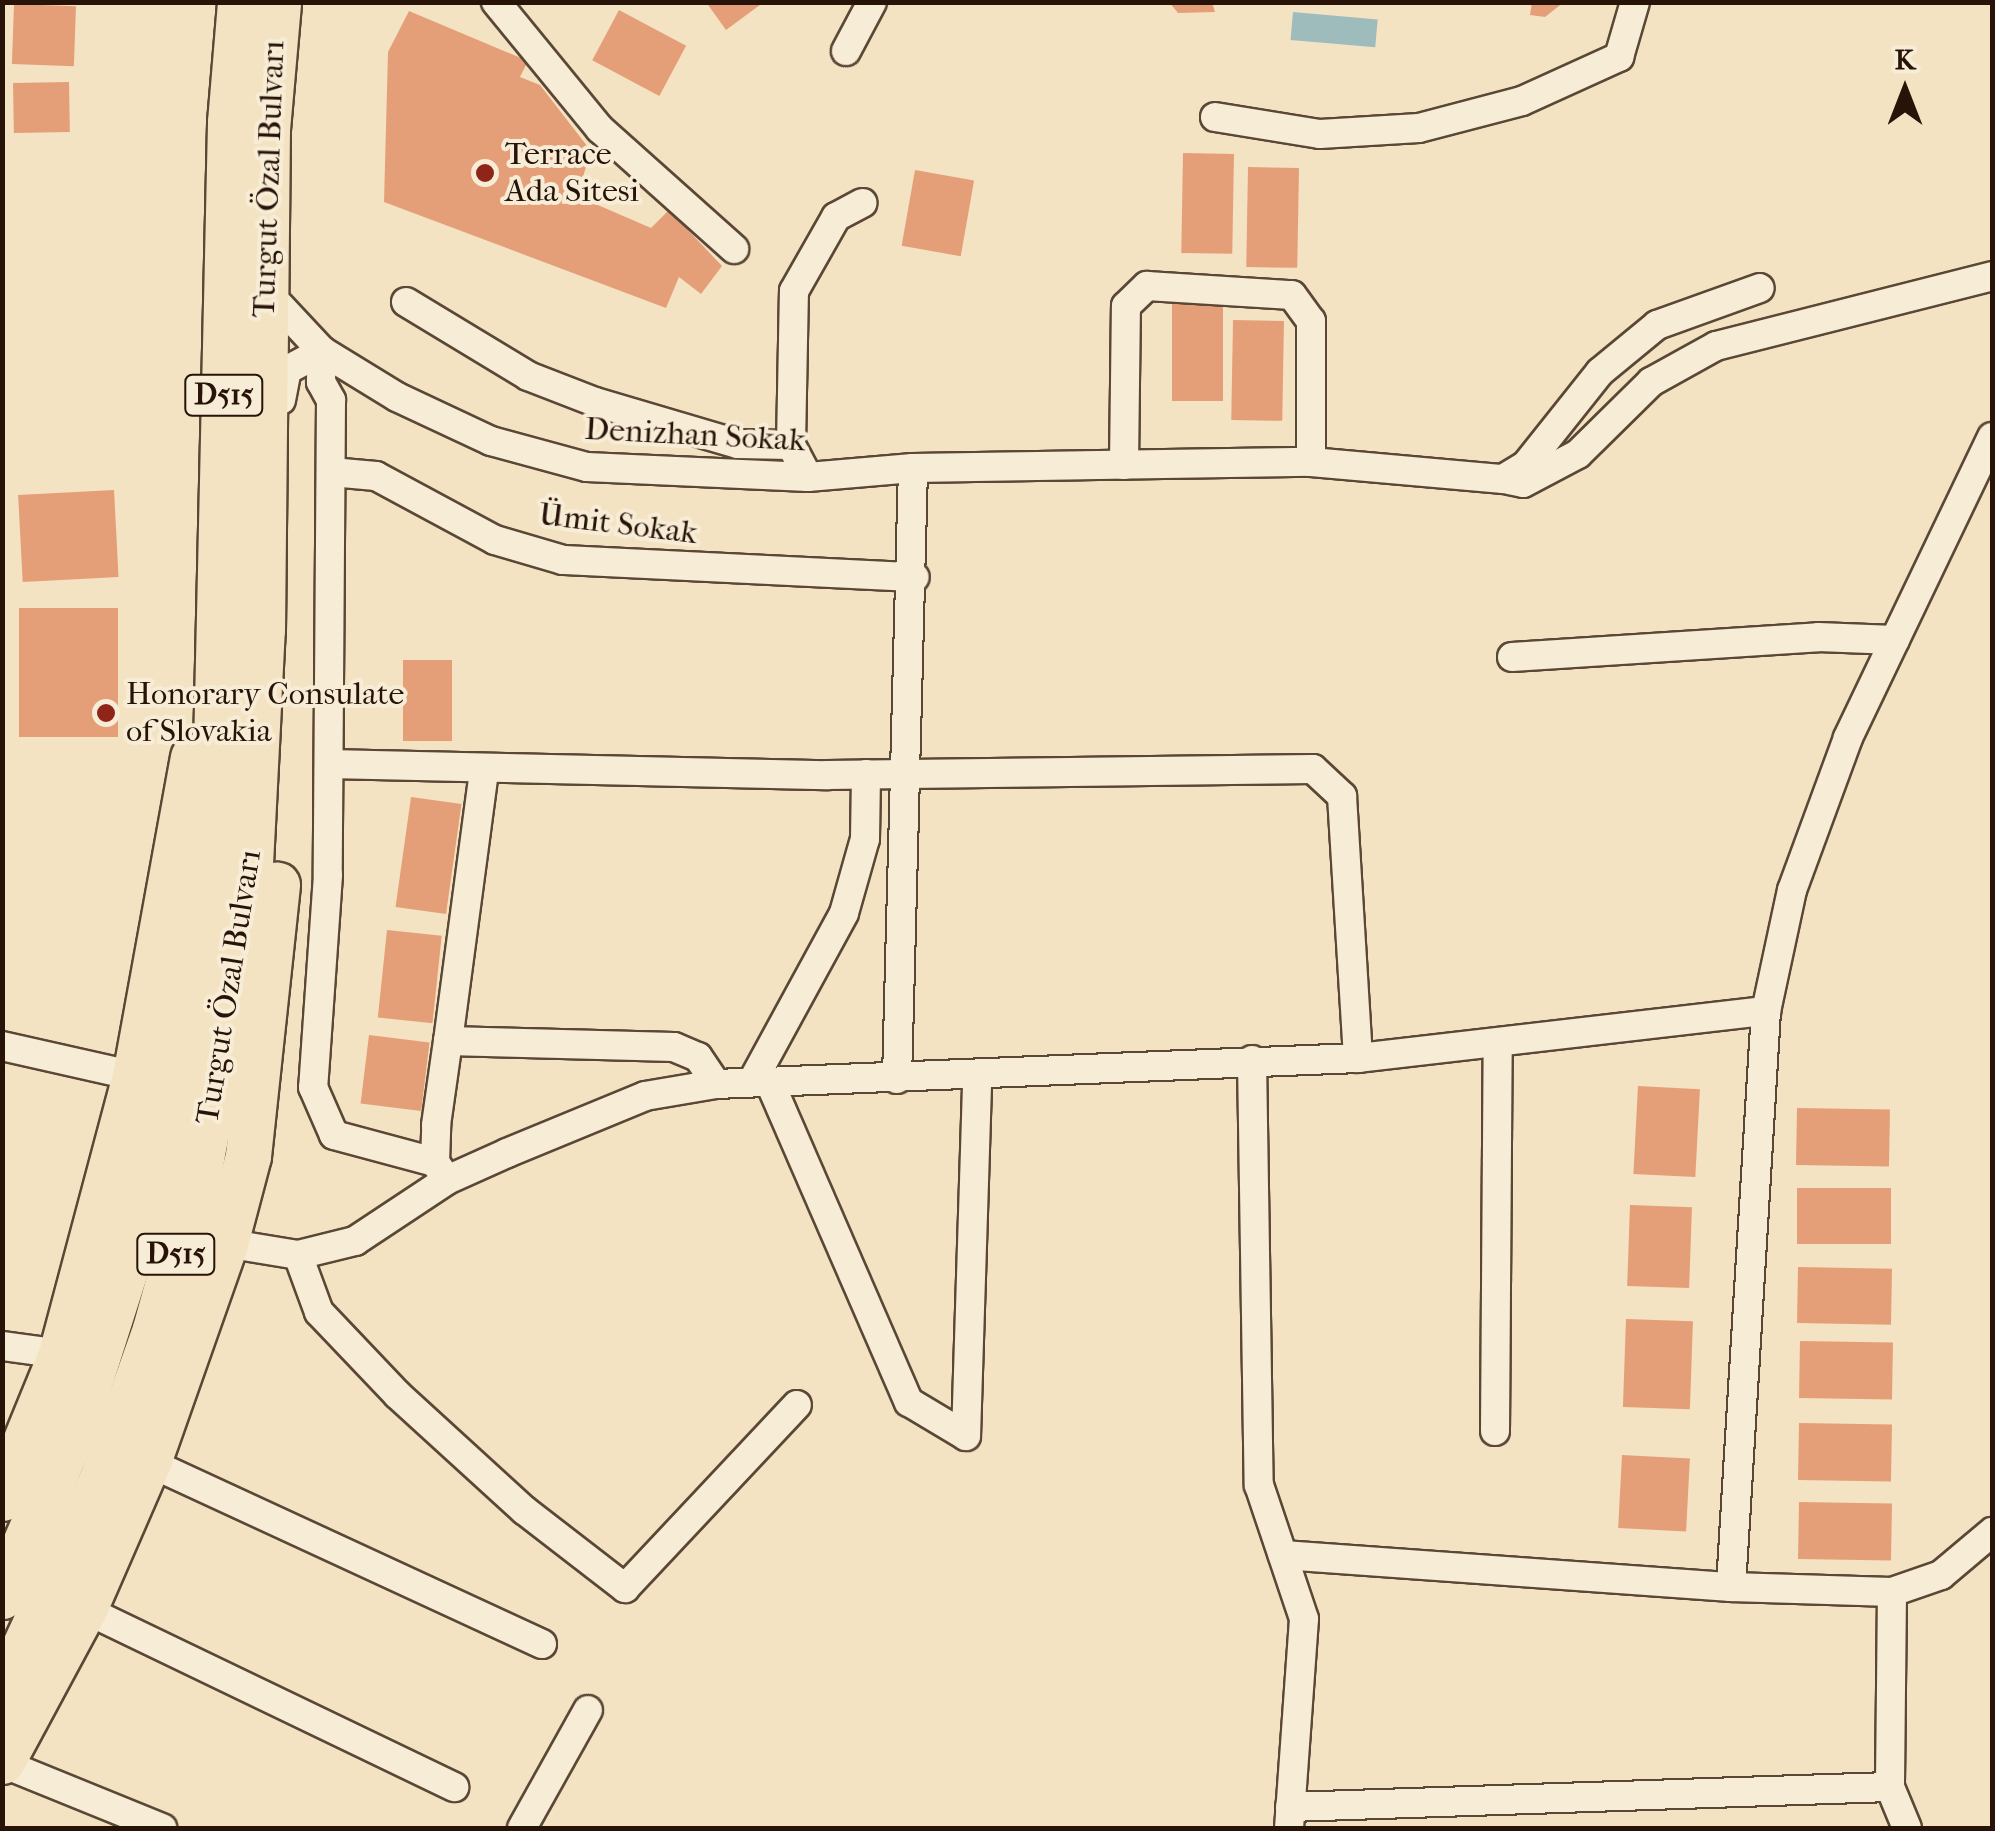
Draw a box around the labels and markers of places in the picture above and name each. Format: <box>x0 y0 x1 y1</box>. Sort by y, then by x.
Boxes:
place label: Terrace Ada Sitesi <box>505 136 639 211</box>
marker: Terrace Ada Sitesi <box>474 162 496 184</box>
place label: Honorary Consulate of Slovakia <box>126 676 404 751</box>
marker: Honorary Consulate of Slovakia <box>95 702 117 724</box>

